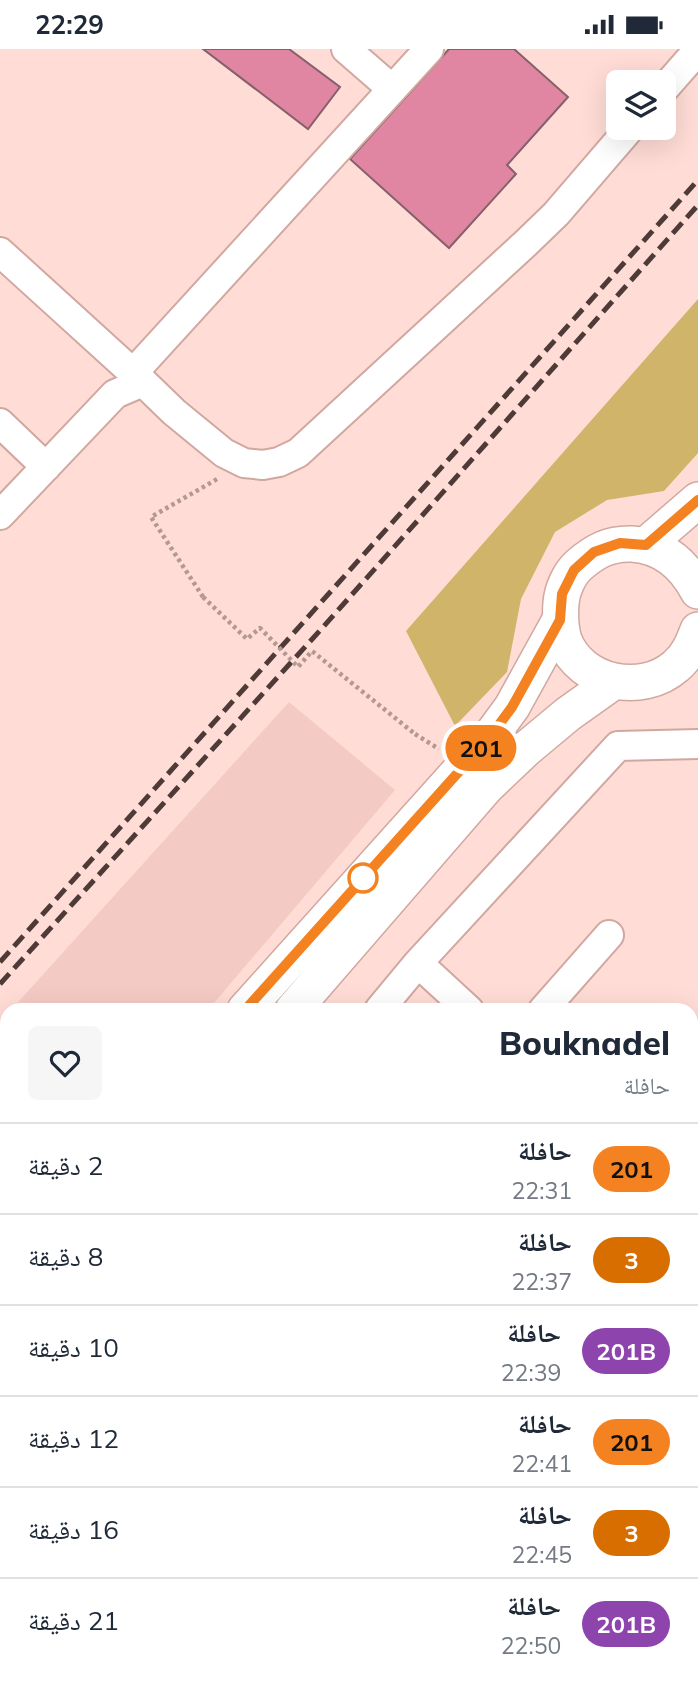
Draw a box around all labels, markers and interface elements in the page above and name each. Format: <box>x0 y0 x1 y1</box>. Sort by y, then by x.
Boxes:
text: 22:29 <box>35 8 104 41</box>
map controls <box>606 70 676 140</box>
button: layers <box>606 70 676 140</box>
line badge: 201 <box>441 725 521 771</box>
text: 201 <box>459 733 503 763</box>
unlabelled marker <box>348 863 378 893</box>
text: Bouknadel <box>499 1022 670 1063</box>
button: heart <box>28 1026 102 1100</box>
text: حافلة <box>624 1071 670 1100</box>
text: حافلة <box>518 1134 572 1167</box>
text: 2 دقيقة <box>28 1149 103 1182</box>
text: 201 <box>610 1154 653 1184</box>
text: 22:31 <box>512 1176 572 1205</box>
text: حافلة <box>518 1225 572 1258</box>
text: 8 دقيقة <box>28 1240 103 1273</box>
text: 3 <box>624 1245 639 1275</box>
text: 22:37 <box>512 1267 572 1296</box>
text: حافلة <box>507 1316 561 1349</box>
text: 10 دقيقة <box>28 1331 119 1364</box>
text: 201B <box>596 1336 656 1366</box>
text: 22:39 <box>501 1358 561 1387</box>
text: حافلة <box>518 1407 572 1440</box>
text: 12 دقيقة <box>28 1422 119 1455</box>
text: 201 <box>610 1427 653 1457</box>
text: 22:41 <box>512 1449 572 1478</box>
text: حافلة <box>518 1498 572 1531</box>
text: 16 دقيقة <box>28 1513 119 1546</box>
text: 3 <box>624 1518 639 1548</box>
text: 22:45 <box>512 1540 572 1569</box>
text: حافلة <box>507 1589 561 1622</box>
text: 21 دقيقة <box>28 1604 119 1637</box>
text: 201B <box>596 1609 656 1639</box>
text: 22:50 <box>501 1631 561 1660</box>

